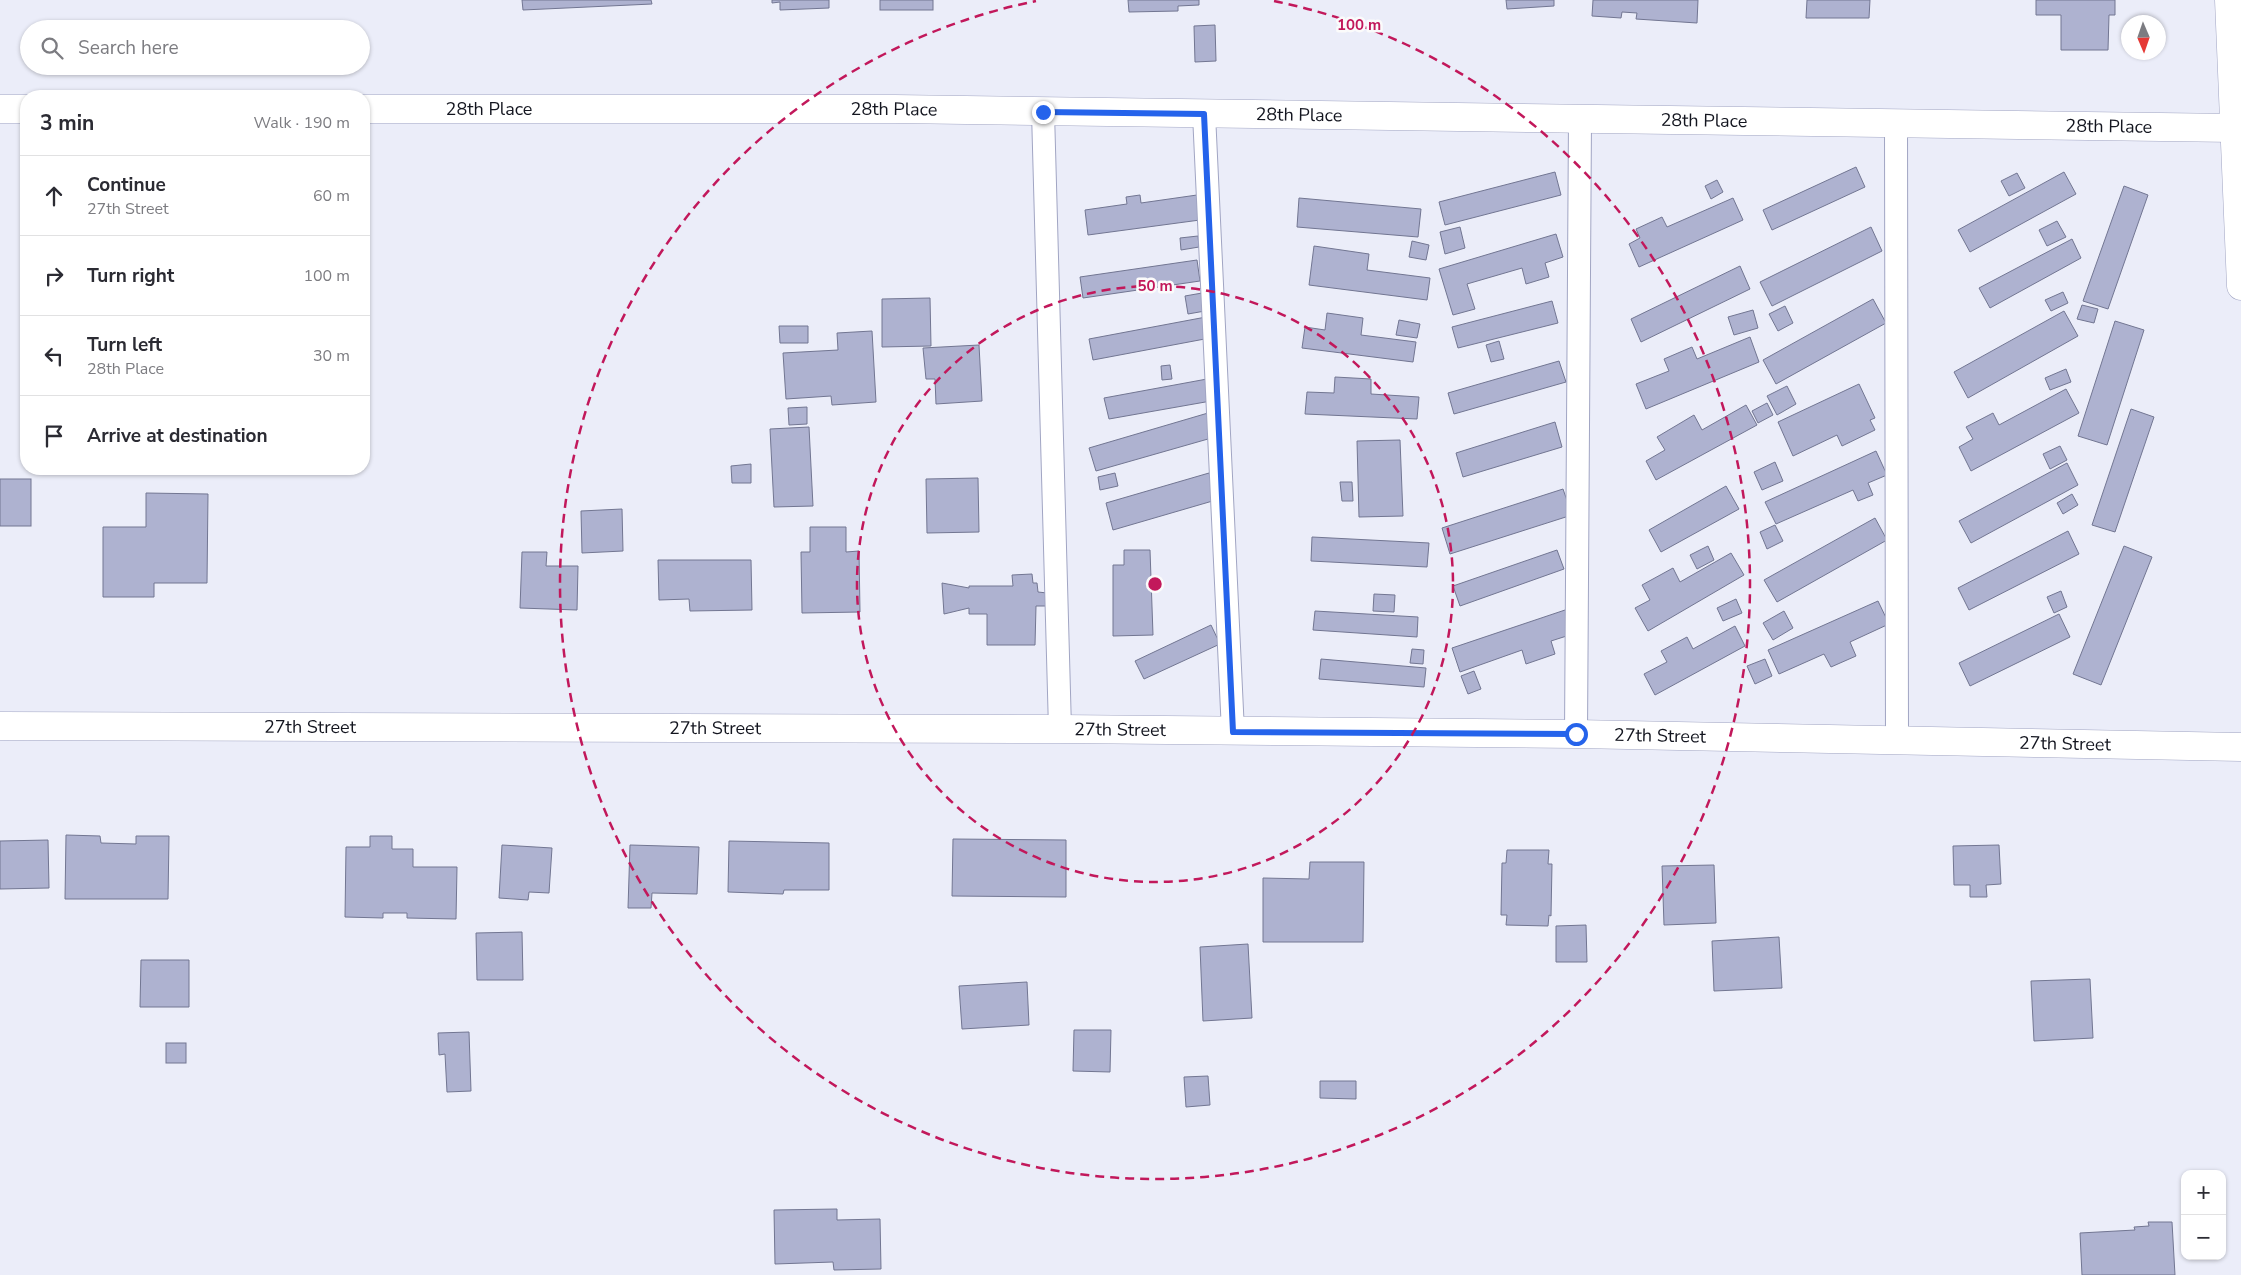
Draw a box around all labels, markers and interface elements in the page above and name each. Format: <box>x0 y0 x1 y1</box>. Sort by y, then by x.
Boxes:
text: 100 m <box>1337 15 1381 35</box>
north arrow <box>2121 15 2166 60</box>
search box <box>20 20 370 75</box>
icon: search <box>38 34 66 62</box>
text: Search here <box>78 35 179 61</box>
street label: 28th Place <box>446 97 532 121</box>
street label: 28th Place <box>851 97 938 122</box>
route end <box>1032 101 1055 124</box>
street label: 28th Place <box>1255 102 1343 127</box>
street label: 28th Place <box>1660 108 1747 133</box>
text: 3 min <box>40 109 94 137</box>
text: Walk · 190 m <box>254 112 350 134</box>
street label: 28th Place <box>2065 114 2152 139</box>
text: Continue <box>87 172 166 198</box>
icon: ahead <box>40 182 68 210</box>
text: 60 m <box>313 185 350 207</box>
text: 27th Street <box>87 198 169 220</box>
icon: right <box>40 262 68 290</box>
text: Turn right <box>87 263 174 289</box>
text: 100 m <box>303 265 350 287</box>
text: 50 m <box>1137 276 1173 296</box>
text: Turn left <box>87 332 162 358</box>
icon: left <box>40 342 68 370</box>
text: 30 m <box>313 345 350 367</box>
text: 28th Place <box>87 358 164 380</box>
icon: arrive <box>40 422 68 450</box>
text: Arrive at destination <box>87 423 268 449</box>
centre of rings <box>1146 575 1164 593</box>
street label: 27th Street <box>264 715 357 739</box>
street label: 27th Street <box>669 716 762 740</box>
street label: 27th Street <box>1074 717 1167 742</box>
route start <box>1565 723 1588 746</box>
street label: 27th Street <box>1614 723 1707 749</box>
street label: 27th Street <box>2019 731 2112 756</box>
map controls <box>2181 1170 2226 1260</box>
button: + <box>2181 1170 2226 1215</box>
button: − <box>2181 1215 2226 1260</box>

